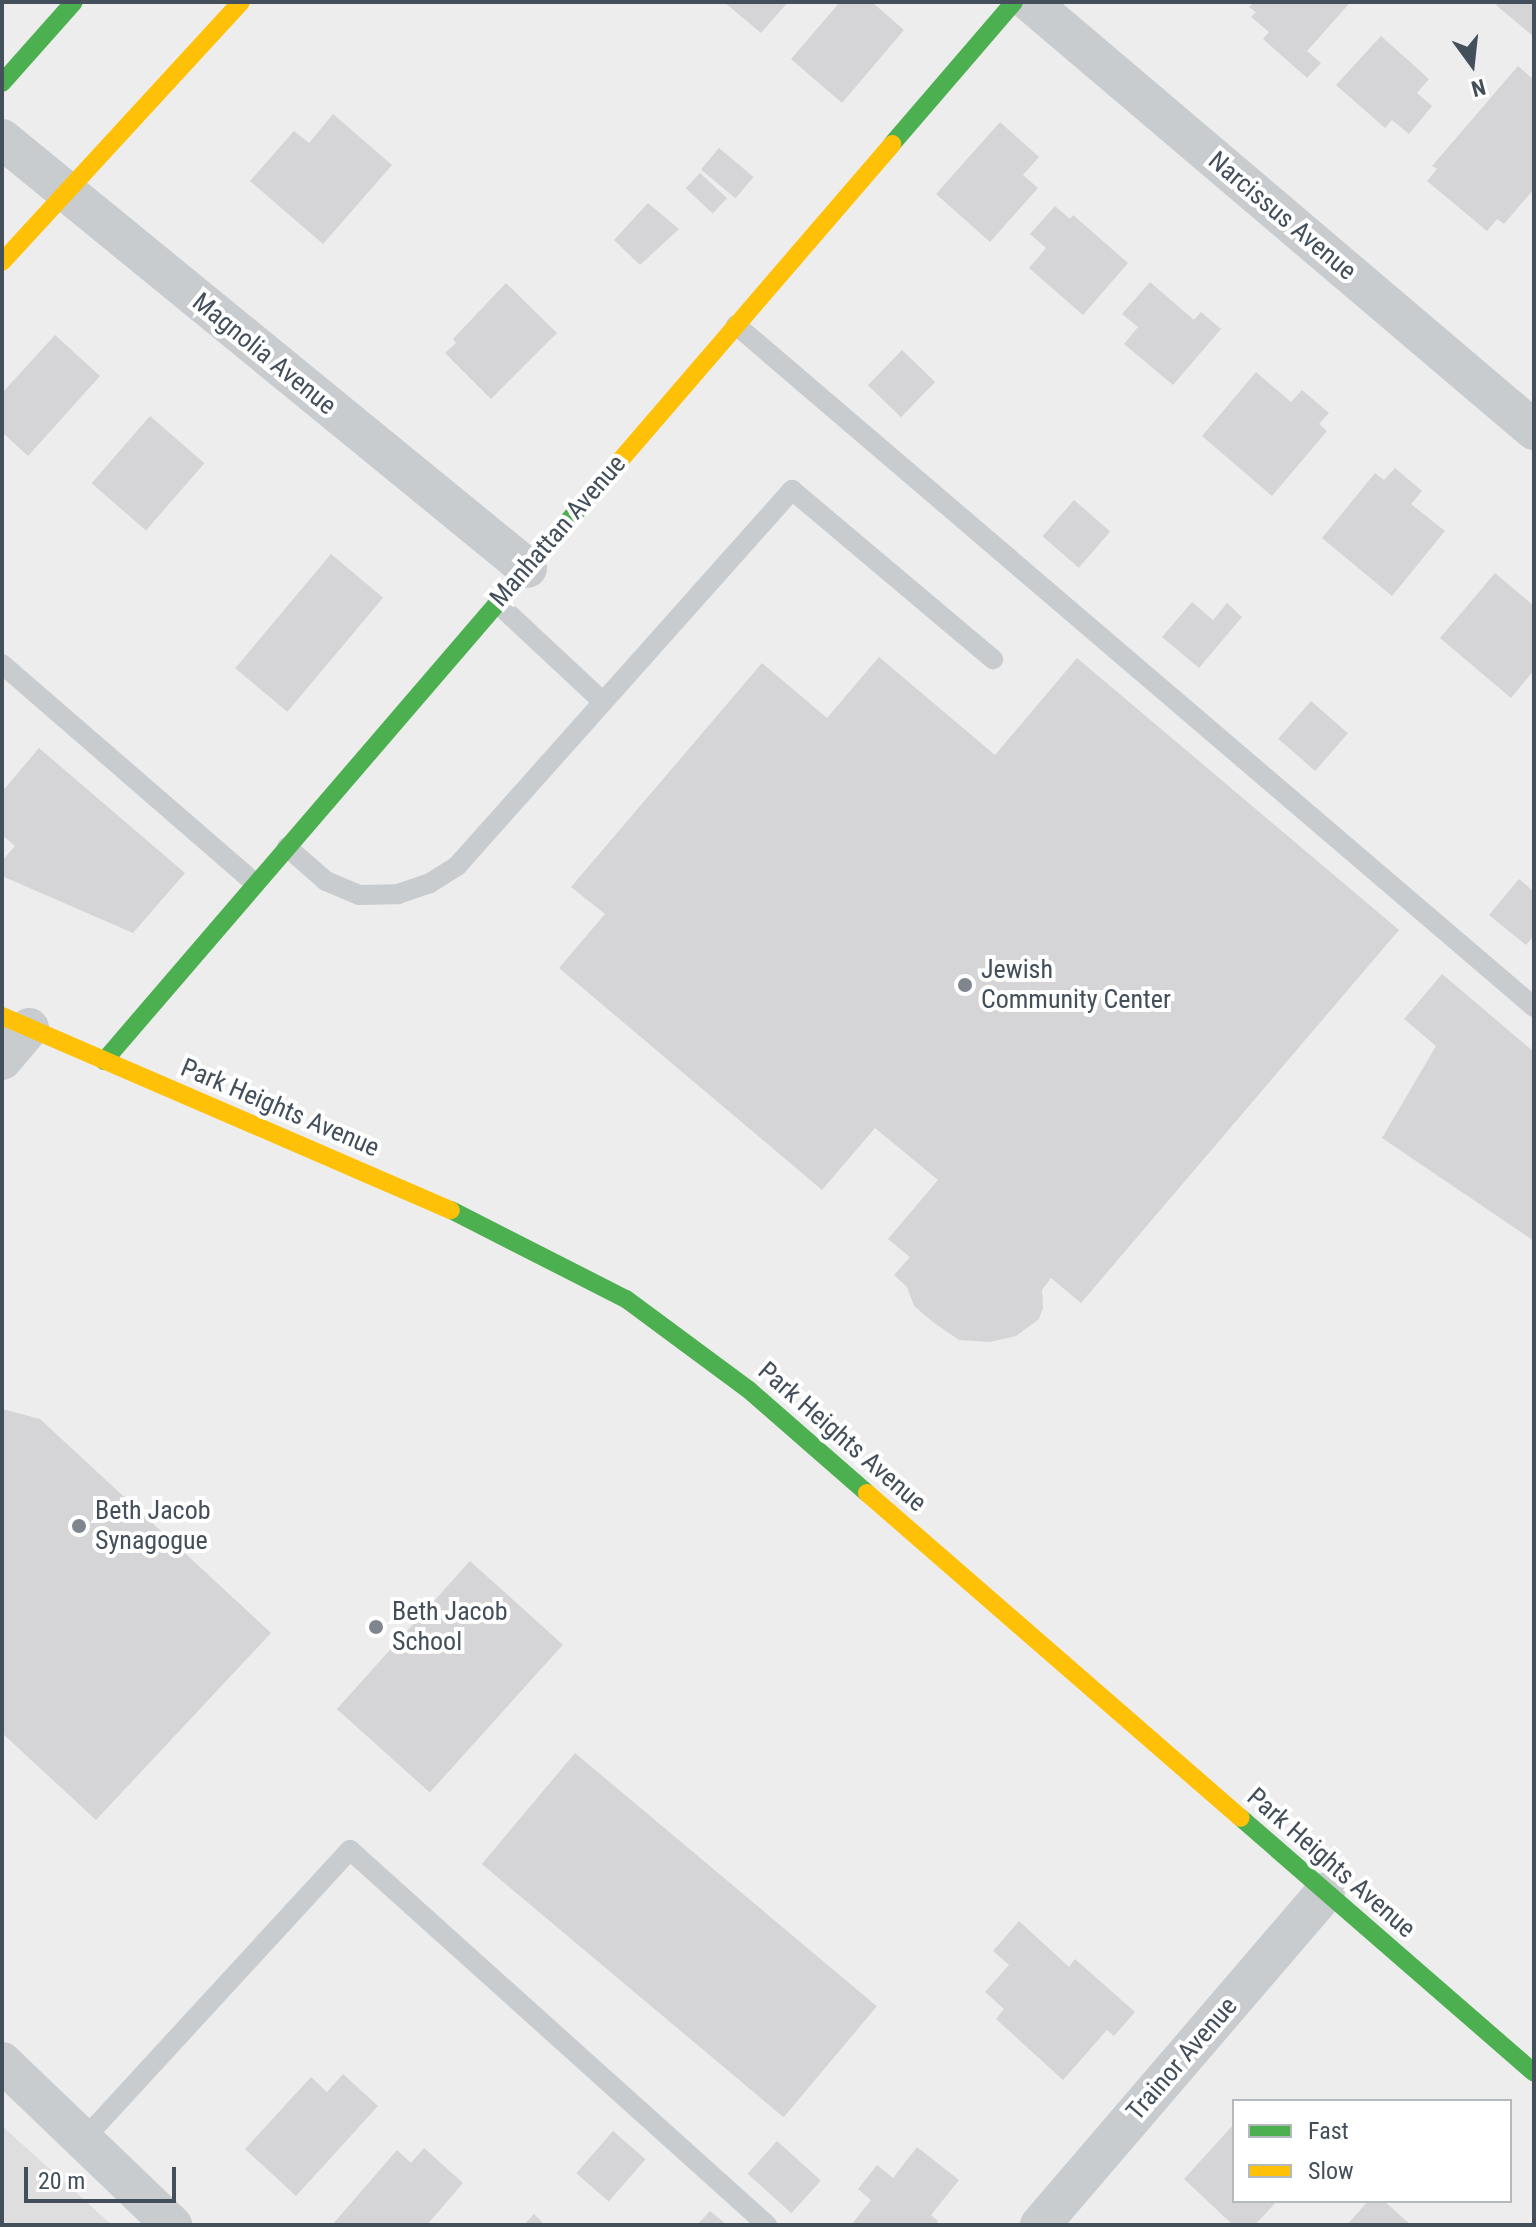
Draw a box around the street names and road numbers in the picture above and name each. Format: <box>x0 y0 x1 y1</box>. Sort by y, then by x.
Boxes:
street label: Narcissus Avenue <box>1202 145 1362 287</box>
street label: Magnolia Avenue <box>186 287 342 421</box>
street label: Manhattan Avenue <box>484 449 632 613</box>
street label: Park Heights Avenue <box>176 1052 384 1164</box>
street label: Park Heights Avenue <box>752 1356 932 1518</box>
street label: Park Heights Avenue <box>1241 1782 1421 1944</box>
street label: Trainor Avenue <box>1120 1991 1244 2127</box>

